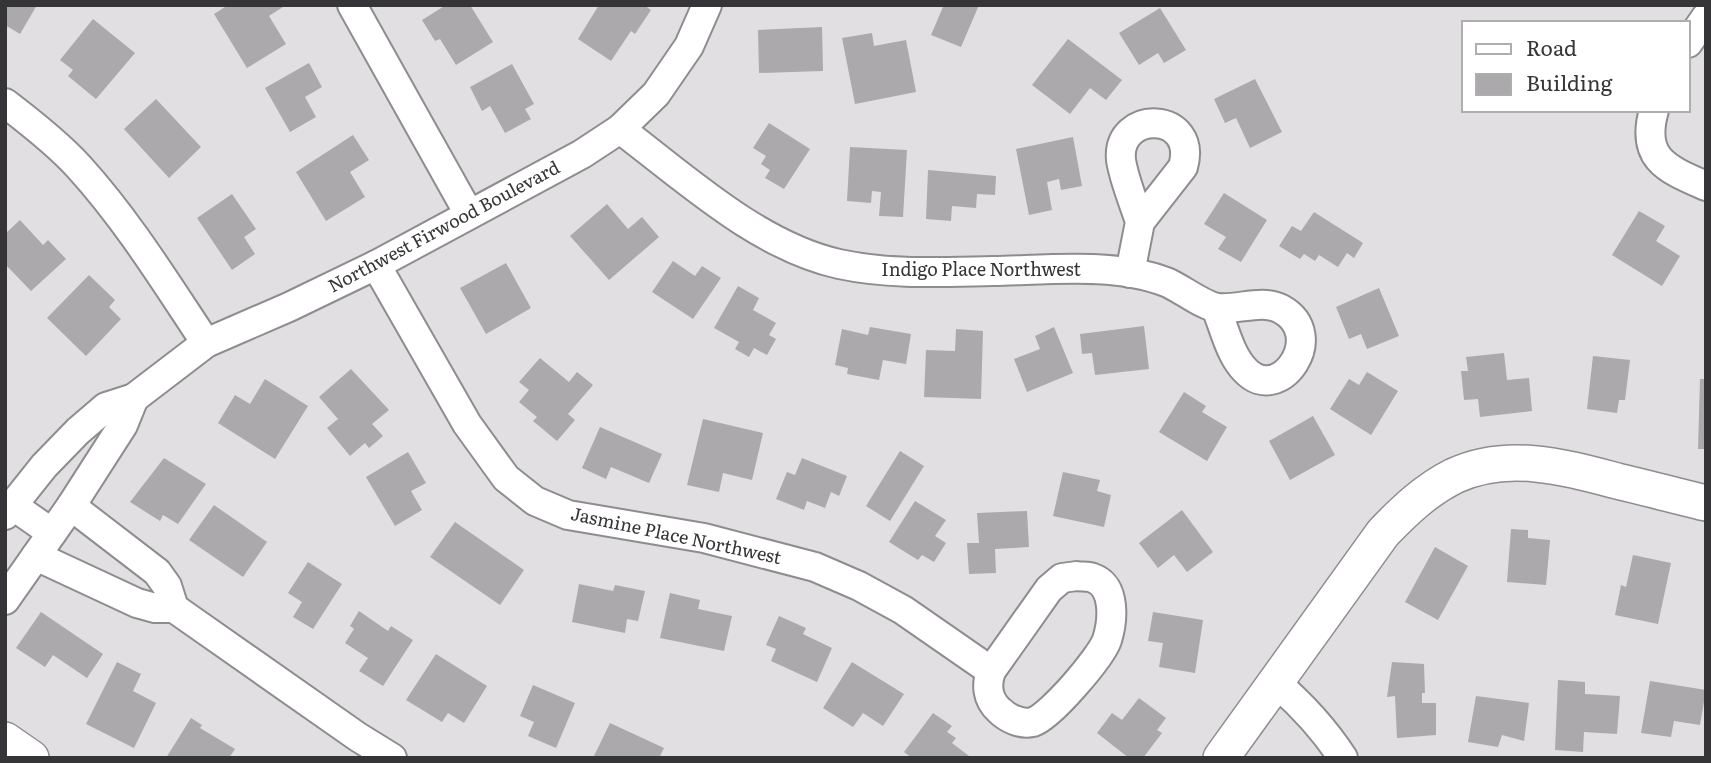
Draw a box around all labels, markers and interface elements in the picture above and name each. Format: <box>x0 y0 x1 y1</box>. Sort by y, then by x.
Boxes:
legend <box>1462 21 1690 112</box>
text: Road <box>1526 31 1577 62</box>
text: Building <box>1526 66 1613 97</box>
street label: Northwest Firwood Boulevard <box>323 153 564 298</box>
street label: Indigo Place Northwest <box>881 255 1081 282</box>
street label: Jasmine Place Northwest <box>569 499 785 570</box>

